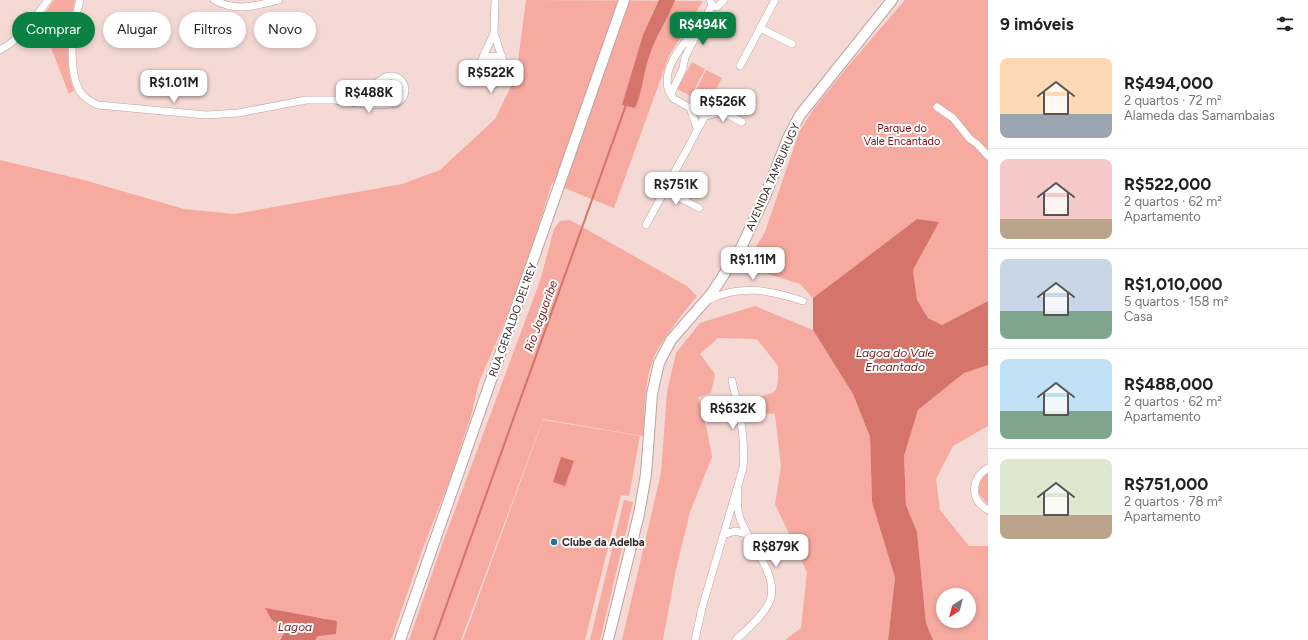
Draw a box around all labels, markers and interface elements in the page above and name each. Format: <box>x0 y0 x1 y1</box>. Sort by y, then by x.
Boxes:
chip: Comprar <box>12 12 95 48</box>
chip: Alugar <box>103 12 171 48</box>
chip: Filtros <box>179 12 246 48</box>
chip: Novo <box>254 12 316 48</box>
pin: R$494K <box>670 12 736 46</box>
icon: filters <box>1274 13 1296 35</box>
text: 9 imóveis <box>1000 14 1074 34</box>
text: R$494K <box>679 17 727 32</box>
pin: R$522K <box>458 60 524 94</box>
text: R$522K <box>468 65 514 80</box>
pin: R$1.01M <box>137 70 211 104</box>
text: R$494,000 <box>1124 73 1213 93</box>
icon: home <box>1032 74 1080 122</box>
text: R$1.01M <box>149 75 199 90</box>
pin: R$488K <box>336 80 402 114</box>
text: R$488K <box>345 85 393 100</box>
pin: R$526K <box>690 89 756 123</box>
text: 2 quartos · 72 m² <box>1124 93 1222 108</box>
text: R$526K <box>700 94 746 109</box>
text: Alameda das Samambaias <box>1124 108 1275 123</box>
street label: AVENIDA TAMBURUGY <box>743 121 803 233</box>
park label: Parque do Vale Encantado <box>864 122 940 148</box>
pin: R$751K <box>643 172 709 206</box>
text: R$522,000 <box>1124 174 1211 194</box>
icon: home <box>1032 175 1080 223</box>
text: R$751K <box>654 177 698 192</box>
text: 2 quartos · 62 m² <box>1124 194 1222 209</box>
text: Apartamento <box>1124 209 1201 224</box>
pin: R$1.11M <box>716 247 790 281</box>
text: R$1.11M <box>730 252 776 267</box>
street label: RUA GERALDO DEL'REY <box>486 261 540 379</box>
text: R$1,010,000 <box>1124 274 1223 294</box>
icon: home <box>1032 275 1080 323</box>
water label: Rio Jaguaribe <box>522 278 561 354</box>
text: 5 quartos · 158 m² <box>1124 294 1228 309</box>
text: Casa <box>1124 309 1153 324</box>
water label: Lagoa do Vale Encantado <box>856 346 935 374</box>
text: R$488,000 <box>1124 374 1213 394</box>
icon: home <box>1032 375 1080 423</box>
text: 2 quartos · 62 m² <box>1124 394 1222 409</box>
pin: R$632K <box>700 396 766 430</box>
text: R$632K <box>710 401 756 416</box>
text: Apartamento <box>1124 409 1201 424</box>
text: R$751,000 <box>1124 474 1208 494</box>
icon: home <box>1032 475 1080 523</box>
text: 2 quartos · 78 m² <box>1124 494 1222 509</box>
text: Apartamento <box>1124 509 1201 524</box>
pin: R$879K <box>743 534 809 568</box>
place label: Clube da Adelba <box>562 536 645 549</box>
marker: Clube da Adelba <box>549 537 559 547</box>
text: R$879K <box>753 539 799 554</box>
north arrow <box>936 588 976 628</box>
map controls <box>936 588 976 628</box>
water label: Lagoa <box>278 620 312 634</box>

